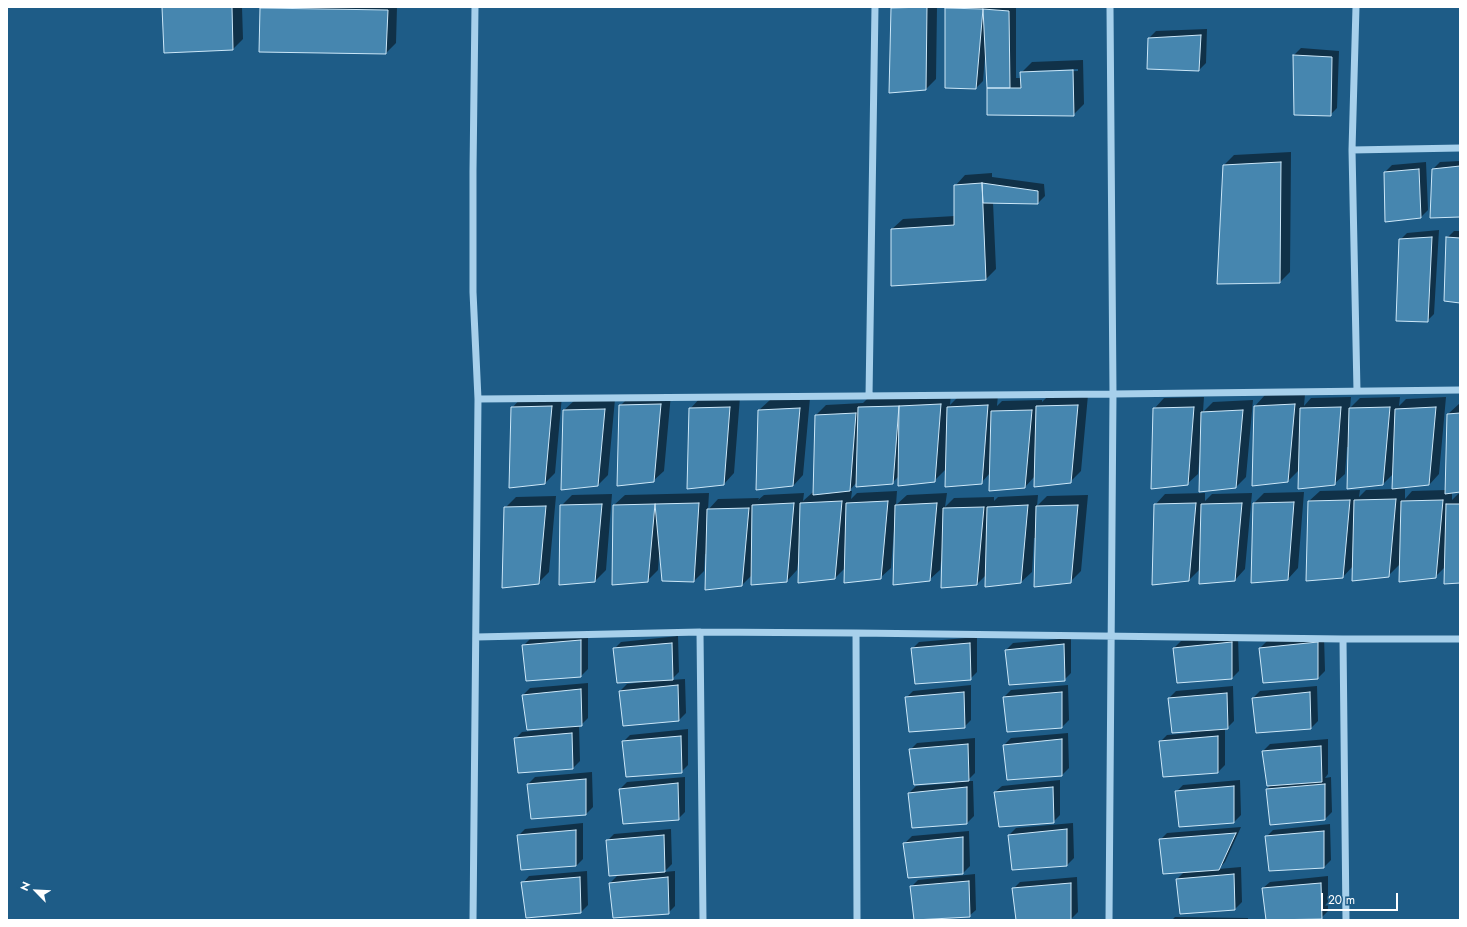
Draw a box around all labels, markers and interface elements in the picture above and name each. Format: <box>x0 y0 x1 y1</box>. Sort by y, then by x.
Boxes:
north arrow <box>16 871 56 911</box>
text: N <box>16 879 34 893</box>
scale bar <box>1323 885 1400 911</box>
text: 20 m <box>1328 891 1355 909</box>

